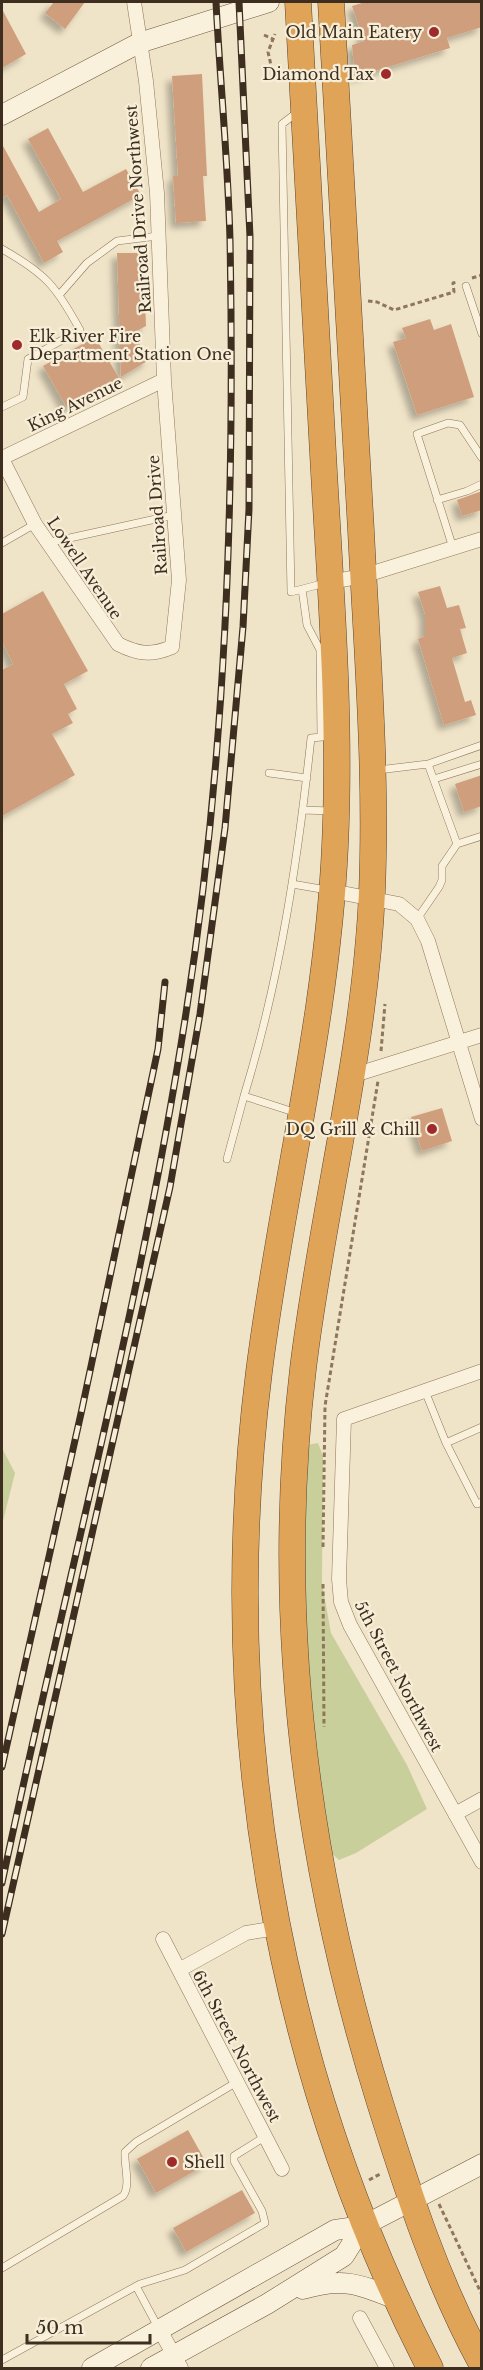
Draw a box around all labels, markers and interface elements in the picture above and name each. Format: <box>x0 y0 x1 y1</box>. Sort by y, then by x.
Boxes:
place label: Old Main Eatery <box>286 22 423 42</box>
marker: Old Main Eatery <box>427 25 441 39</box>
place label: Diamond Tax <box>262 64 374 84</box>
marker: Diamond Tax <box>379 67 393 81</box>
street label: Railroad Drive Northwest <box>121 104 155 314</box>
place label: Elk River Fire Department Station One <box>29 326 232 364</box>
marker: Elk River Fire Department Station One <box>10 338 24 352</box>
street label: King Avenue <box>24 372 126 436</box>
street label: Railroad Drive <box>143 454 171 576</box>
street label: Lowell Avenue <box>43 513 127 623</box>
place label: DQ Grill & Chill <box>286 1119 420 1139</box>
marker: DQ Grill & Chill <box>425 1122 439 1136</box>
street label: 5th Street Northwest <box>351 1597 447 1755</box>
street label: 6th Street Northwest <box>188 1967 286 2125</box>
place label: Shell <box>184 2152 225 2172</box>
marker: Shell <box>165 2155 179 2169</box>
scale bar <box>27 2307 150 2345</box>
text: 50 m <box>36 2317 84 2339</box>

